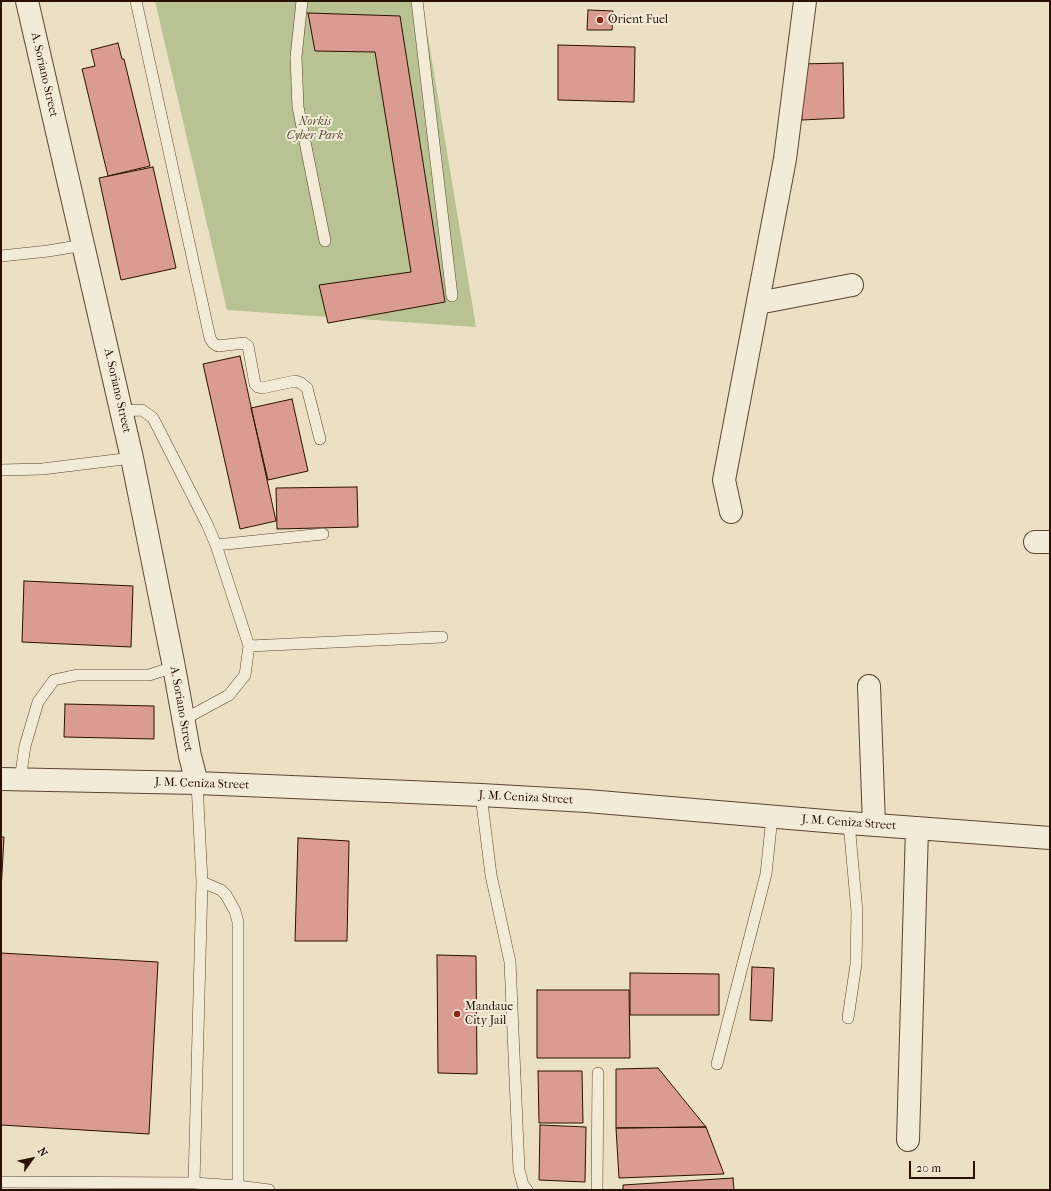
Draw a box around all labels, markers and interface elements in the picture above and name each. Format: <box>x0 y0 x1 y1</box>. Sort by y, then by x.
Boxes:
place label: Orient Fuel <box>608 13 668 27</box>
marker: Orient Fuel <box>595 15 605 25</box>
street label: A. Soriano Street <box>27 31 61 119</box>
park label: Norkis Cyber Park <box>287 115 343 143</box>
street label: A. Soriano Street <box>100 347 134 435</box>
street label: A. Soriano Street <box>166 665 196 753</box>
street label: J. M. Ceniza Street <box>154 775 250 793</box>
street label: J. M. Ceniza Street <box>478 788 574 808</box>
street label: J. M. Ceniza Street <box>801 813 897 833</box>
place label: Mandaue City Jail <box>465 1000 513 1028</box>
marker: Mandaue City Jail <box>452 1009 462 1019</box>
north arrow <box>12 1139 52 1179</box>
text: N <box>35 1145 50 1159</box>
scale bar <box>911 1153 977 1179</box>
text: 20 m <box>916 1161 941 1175</box>

